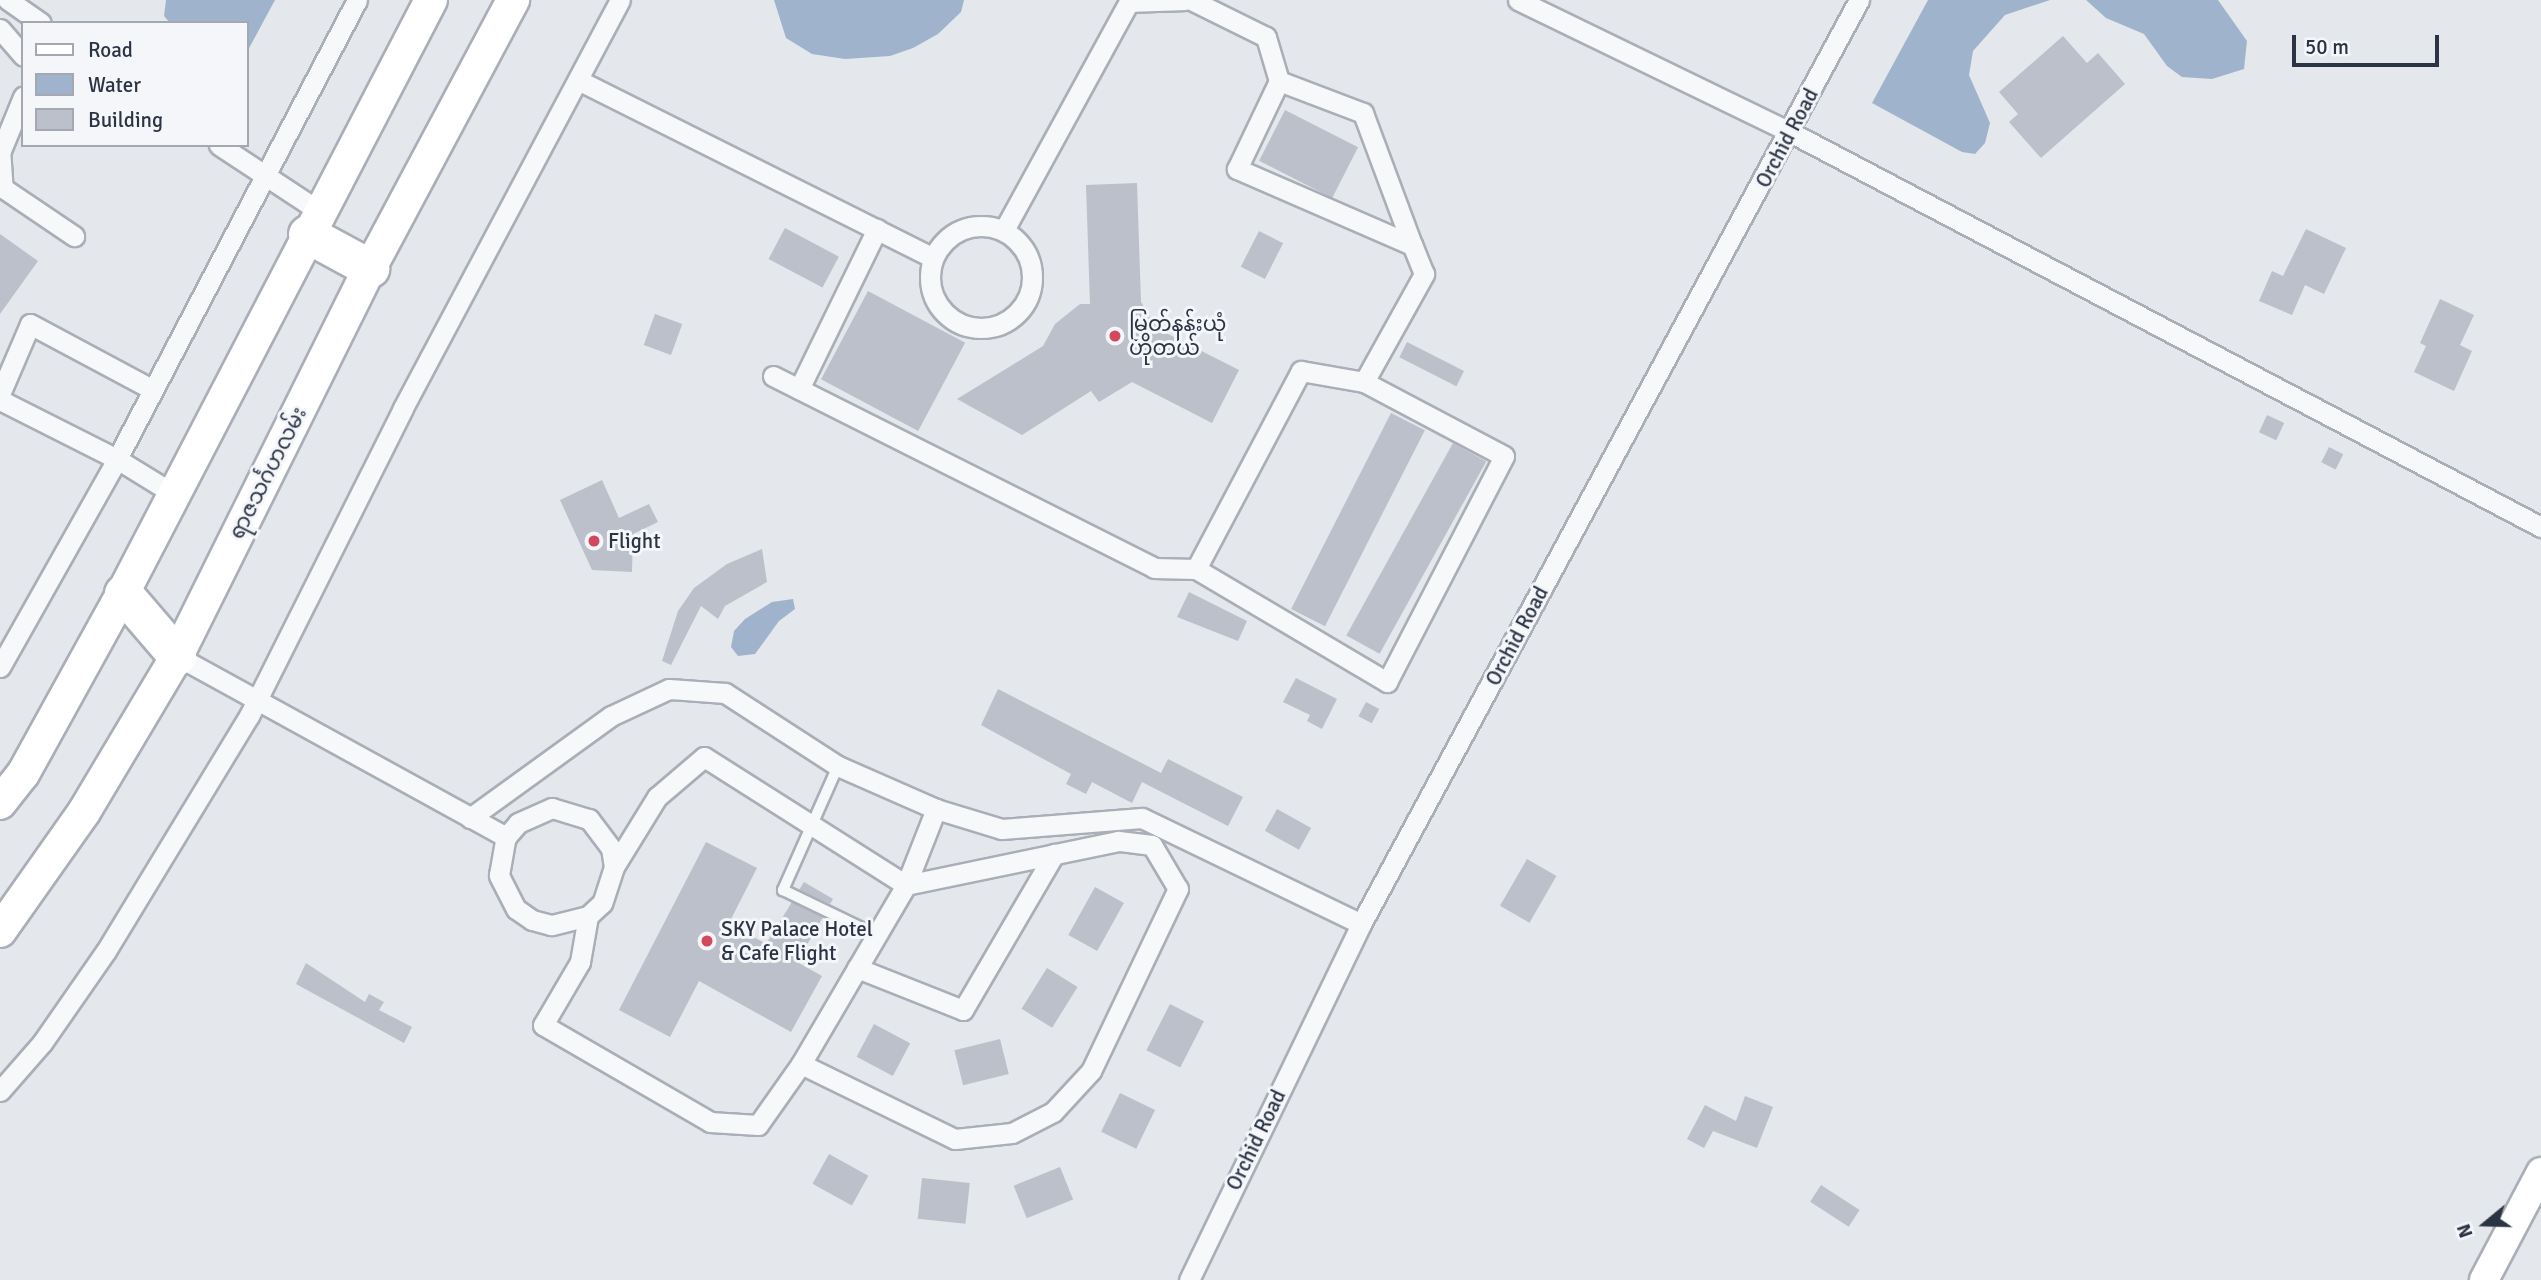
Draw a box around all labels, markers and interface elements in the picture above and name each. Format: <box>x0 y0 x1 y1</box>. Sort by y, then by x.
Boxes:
legend <box>21 21 248 147</box>
scale bar <box>2296 21 2443 65</box>
text: 50 m <box>2305 34 2349 60</box>
text: Road <box>88 37 133 63</box>
text: Water <box>88 72 141 98</box>
street label: Orchid Road <box>1750 84 1824 192</box>
text: Building <box>88 107 163 133</box>
place label: မြတ်နန်းယုံ ဟိုတယ် <box>1129 311 1226 361</box>
marker: မြတ်နန်းယုံ ဟိုတယ် <box>1107 328 1123 344</box>
street label: ရာဇသင်္ဂဟလမ်း <box>224 403 312 543</box>
place label: Flight <box>608 528 661 554</box>
marker: Flight <box>586 533 602 549</box>
street label: Orchid Road <box>1480 582 1554 690</box>
place label: SKY Palace Hotel & Cafe Flight <box>721 916 873 966</box>
marker: SKY Palace Hotel & Cafe Flight <box>699 933 715 949</box>
street label: Orchid Road <box>1221 1086 1291 1194</box>
north arrow <box>2450 1189 2520 1259</box>
text: N <box>2452 1221 2479 1241</box>

